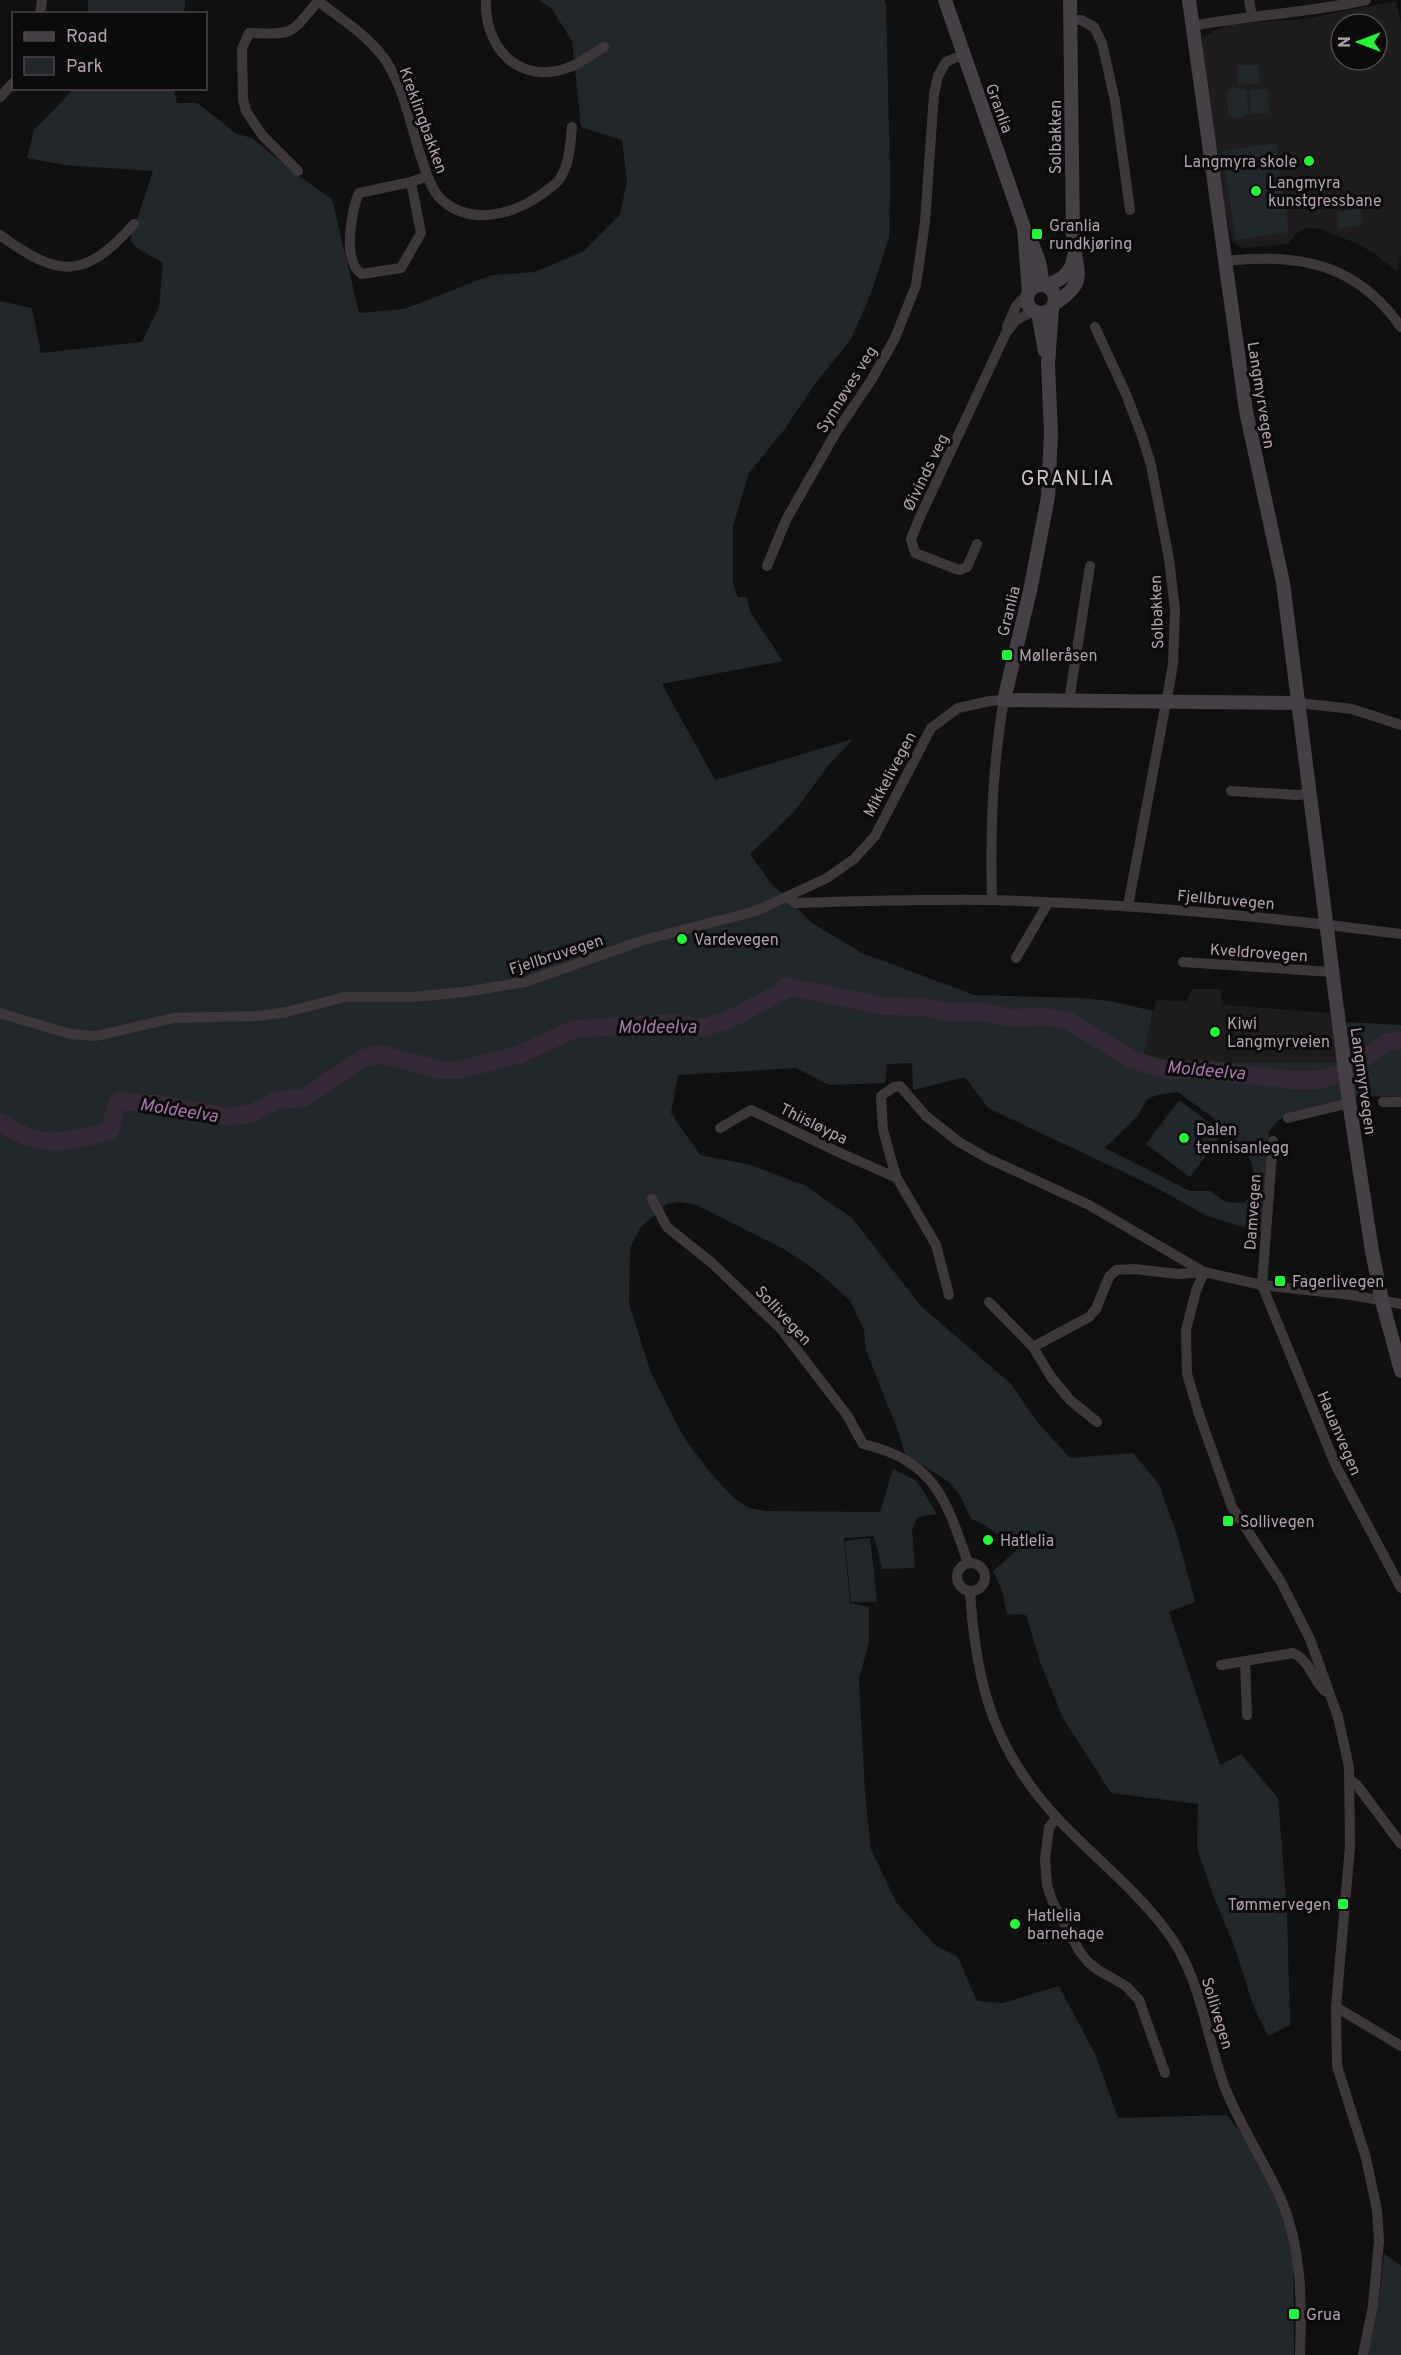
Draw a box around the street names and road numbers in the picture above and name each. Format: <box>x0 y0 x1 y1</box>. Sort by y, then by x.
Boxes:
street label: Kreklingbakken <box>394 65 451 177</box>
street label: Granlia <box>980 81 1016 136</box>
street label: Solbakken <box>1047 100 1067 174</box>
street label: Langmyrvegen <box>1242 340 1278 450</box>
street label: Synnøves veg <box>813 343 882 437</box>
street label: Øivinds veg <box>900 431 954 515</box>
street label: Solbakken <box>1147 574 1169 649</box>
street label: Granlia <box>994 584 1026 639</box>
street label: Mikkelivegen <box>860 729 922 821</box>
street label: Fjellbruvegen <box>1176 887 1275 915</box>
street label: Fjellbruvegen <box>507 931 606 981</box>
street label: Kveldrovegen <box>1209 941 1309 967</box>
street label: Langmyrvegen <box>1345 1026 1379 1136</box>
street label: Thiisløypa <box>776 1100 850 1150</box>
street label: Damvegen <box>1241 1173 1267 1251</box>
street label: Sollivegen <box>750 1282 815 1350</box>
street label: Hauanvegen <box>1311 1389 1365 1479</box>
street label: Sollivegen <box>1196 1975 1237 2052</box>

